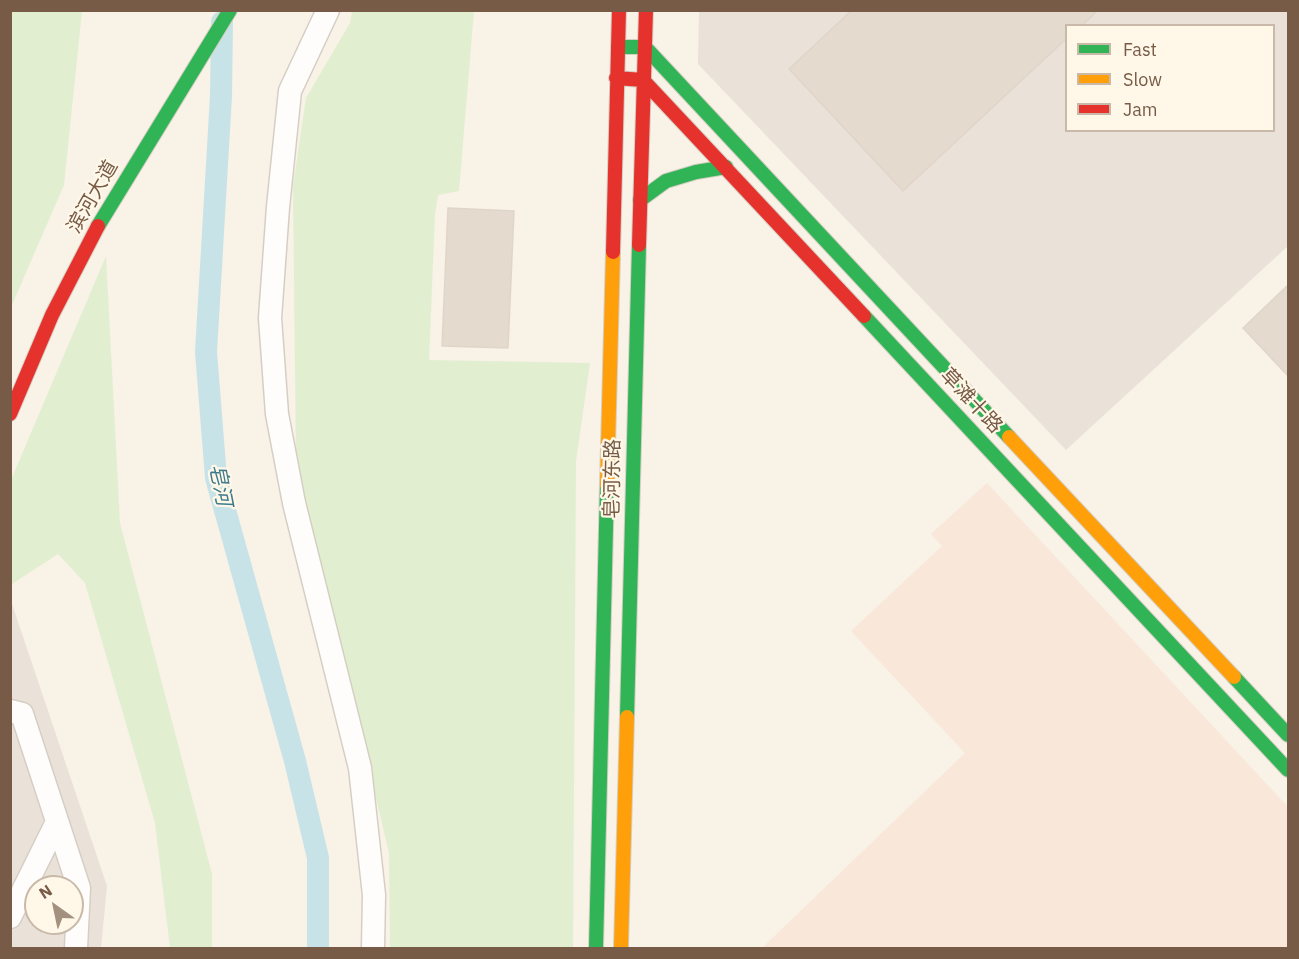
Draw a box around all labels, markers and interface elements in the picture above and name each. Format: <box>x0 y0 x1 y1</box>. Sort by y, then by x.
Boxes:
legend <box>1065 24 1275 132</box>
text: Fast <box>1123 38 1157 61</box>
text: Slow <box>1123 68 1162 91</box>
text: Jam <box>1123 98 1158 121</box>
street label: 滨河大道 <box>63 156 123 238</box>
street label: 草滩十路 <box>935 364 1007 438</box>
street label: 皂河东路 <box>600 439 626 519</box>
water label: 皂河 <box>204 462 236 508</box>
north arrow <box>24 875 84 935</box>
text: N <box>35 880 56 903</box>

